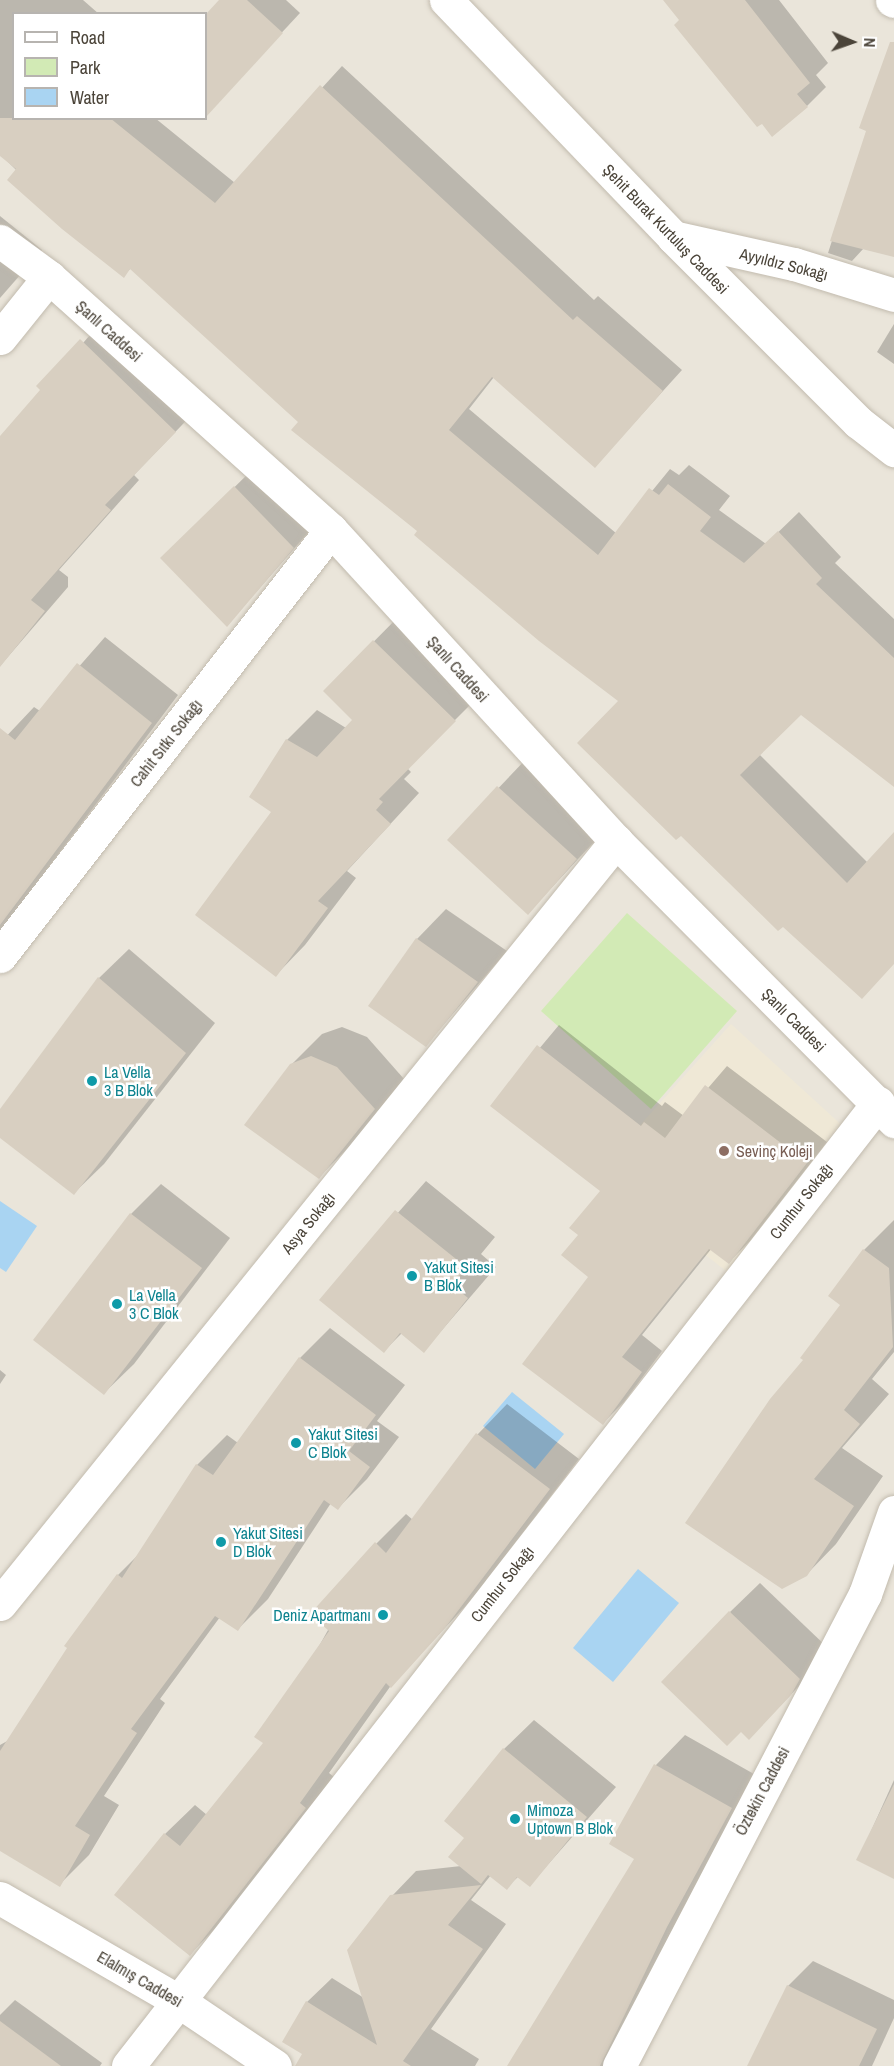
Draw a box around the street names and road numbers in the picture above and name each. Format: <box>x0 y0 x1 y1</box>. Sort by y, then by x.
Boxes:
street label: Şehit Burak Kurtuluş Caddesi <box>599 160 733 298</box>
street label: Ayyıldız Sokağı <box>738 244 830 284</box>
street label: Şanlı Caddesi <box>72 296 146 366</box>
street label: Şanlı Caddesi <box>423 632 493 706</box>
street label: Cahit Sıtkı Sokağı <box>126 695 206 791</box>
street label: Şanlı Caddesi <box>758 984 830 1056</box>
street label: Cumhur Sokağı <box>765 1159 837 1243</box>
street label: Asya Sokağı <box>277 1188 339 1258</box>
street label: Cumhur Sokağı <box>466 1542 538 1626</box>
street label: Öztekin Caddesi <box>731 1743 793 1839</box>
street label: Elalmış Caddesi <box>94 1947 186 2011</box>

